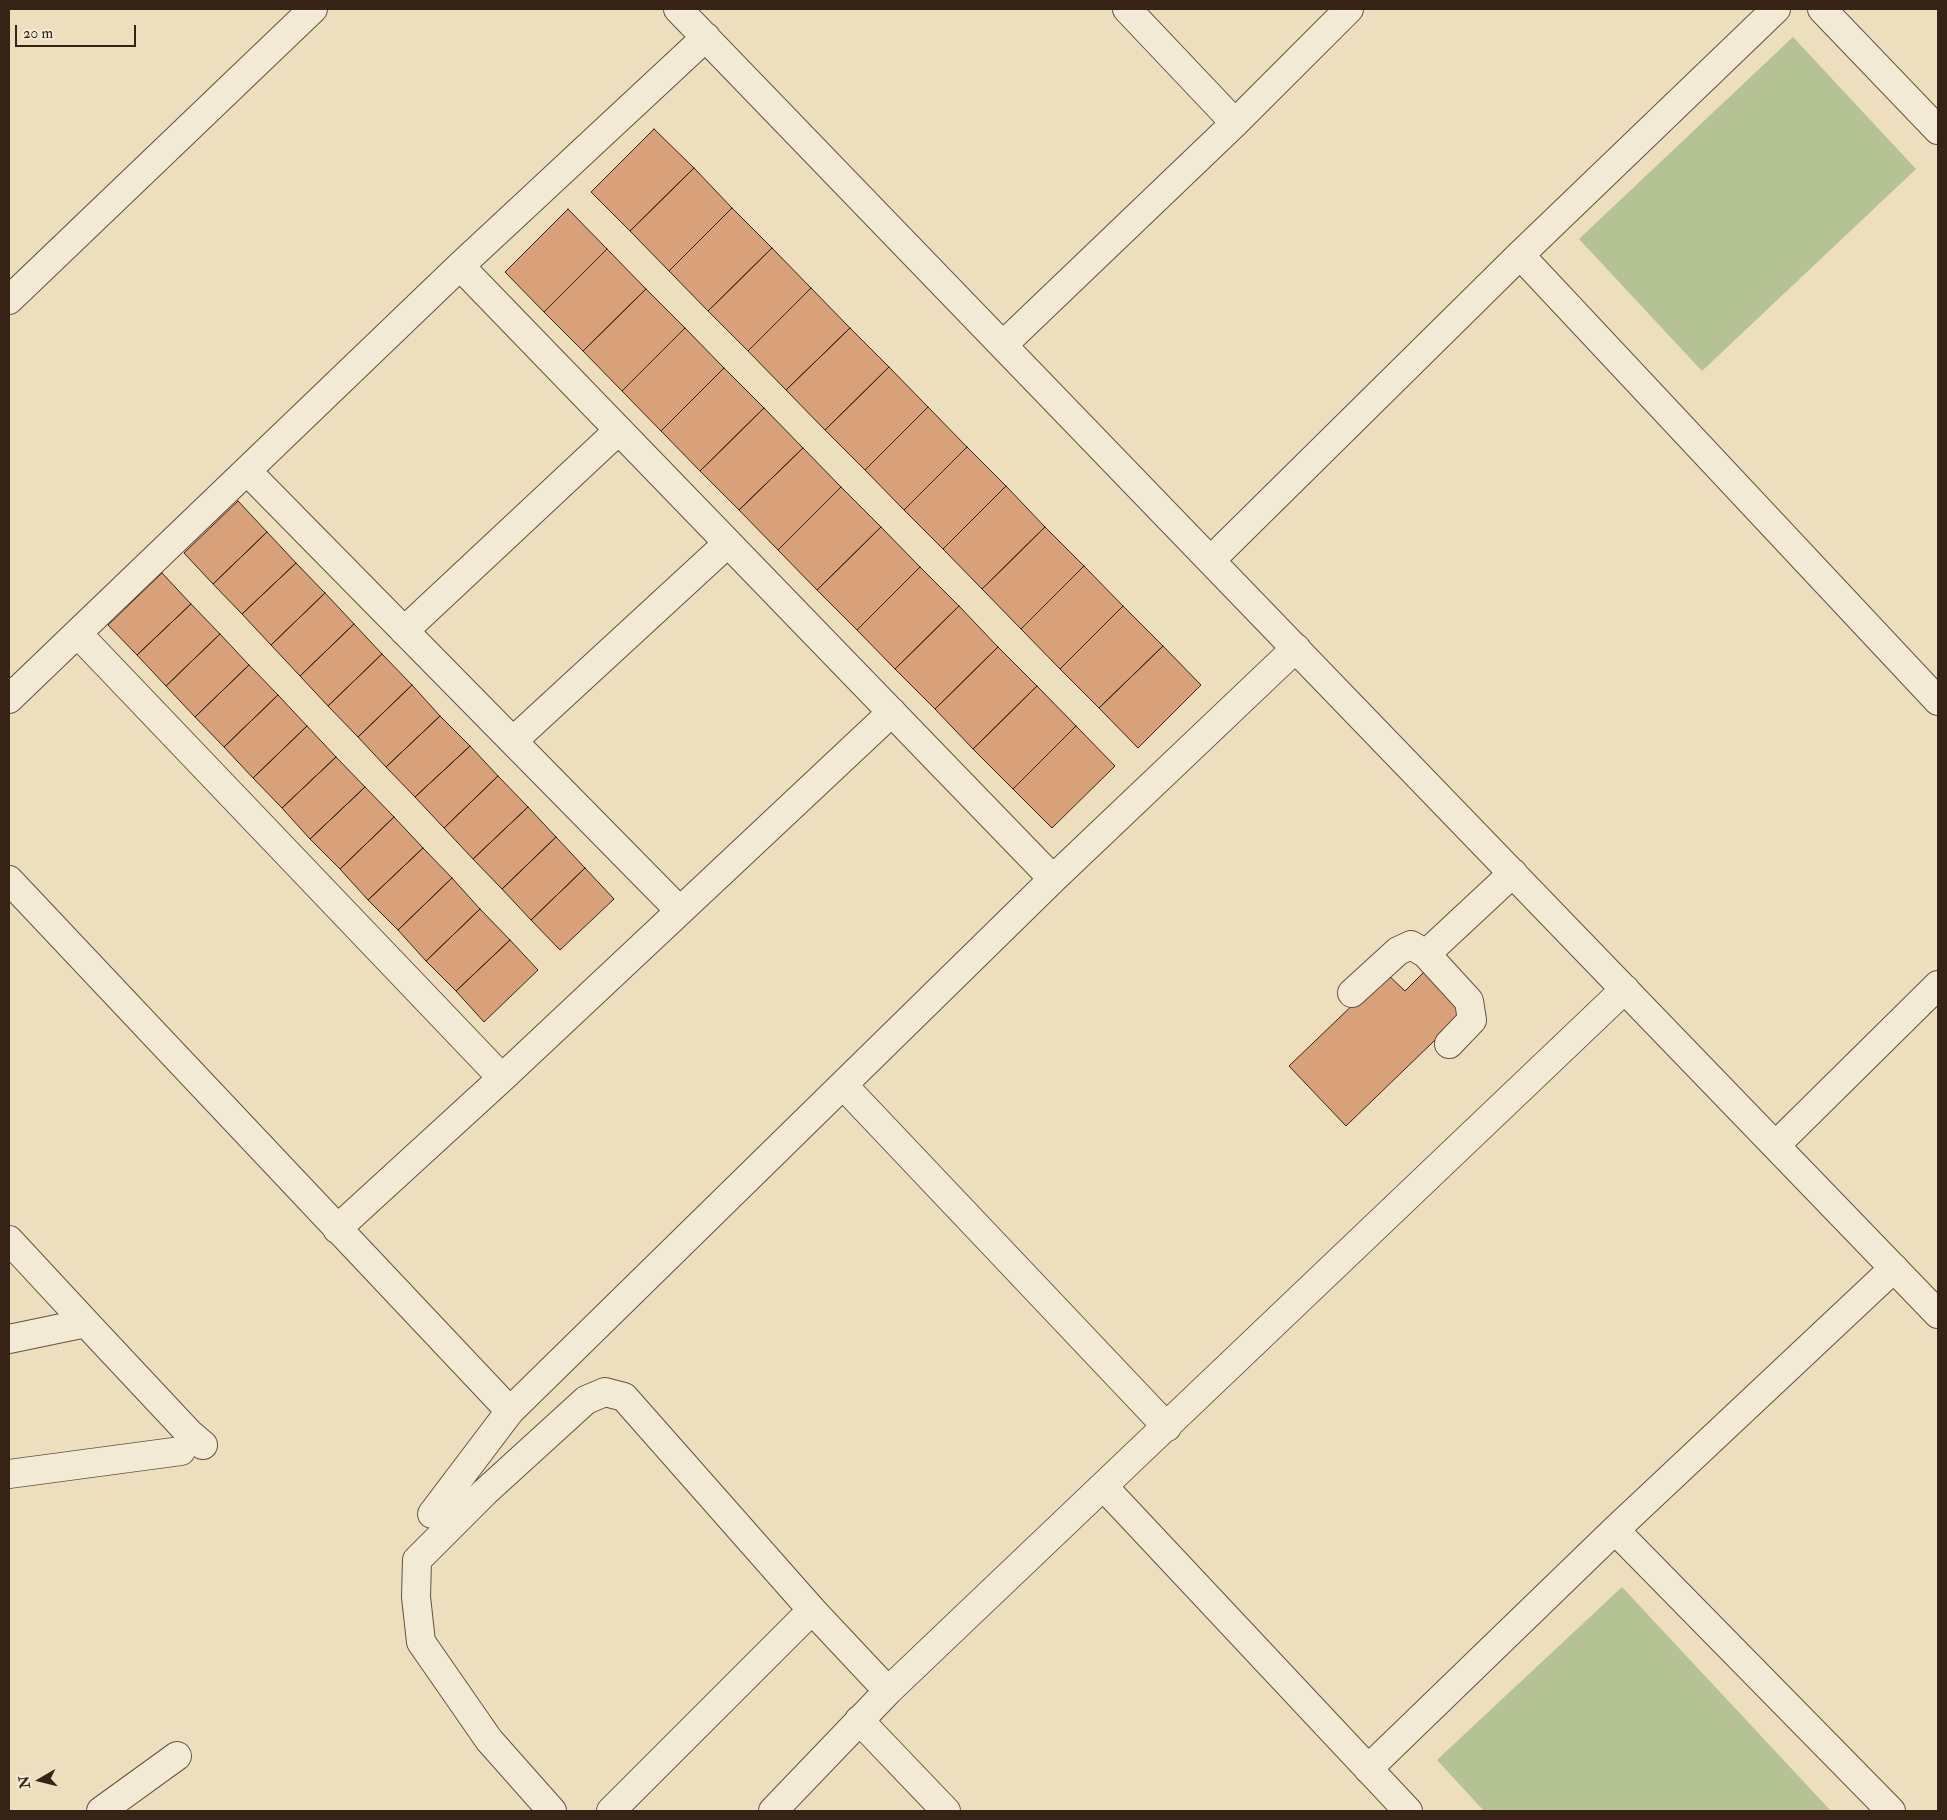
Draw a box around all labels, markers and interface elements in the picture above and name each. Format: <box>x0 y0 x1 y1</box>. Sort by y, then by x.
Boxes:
scale bar <box>18 15 139 47</box>
text: 20 m <box>23 24 53 43</box>
north arrow <box>15 1755 65 1805</box>
text: N <box>15 1775 34 1790</box>

